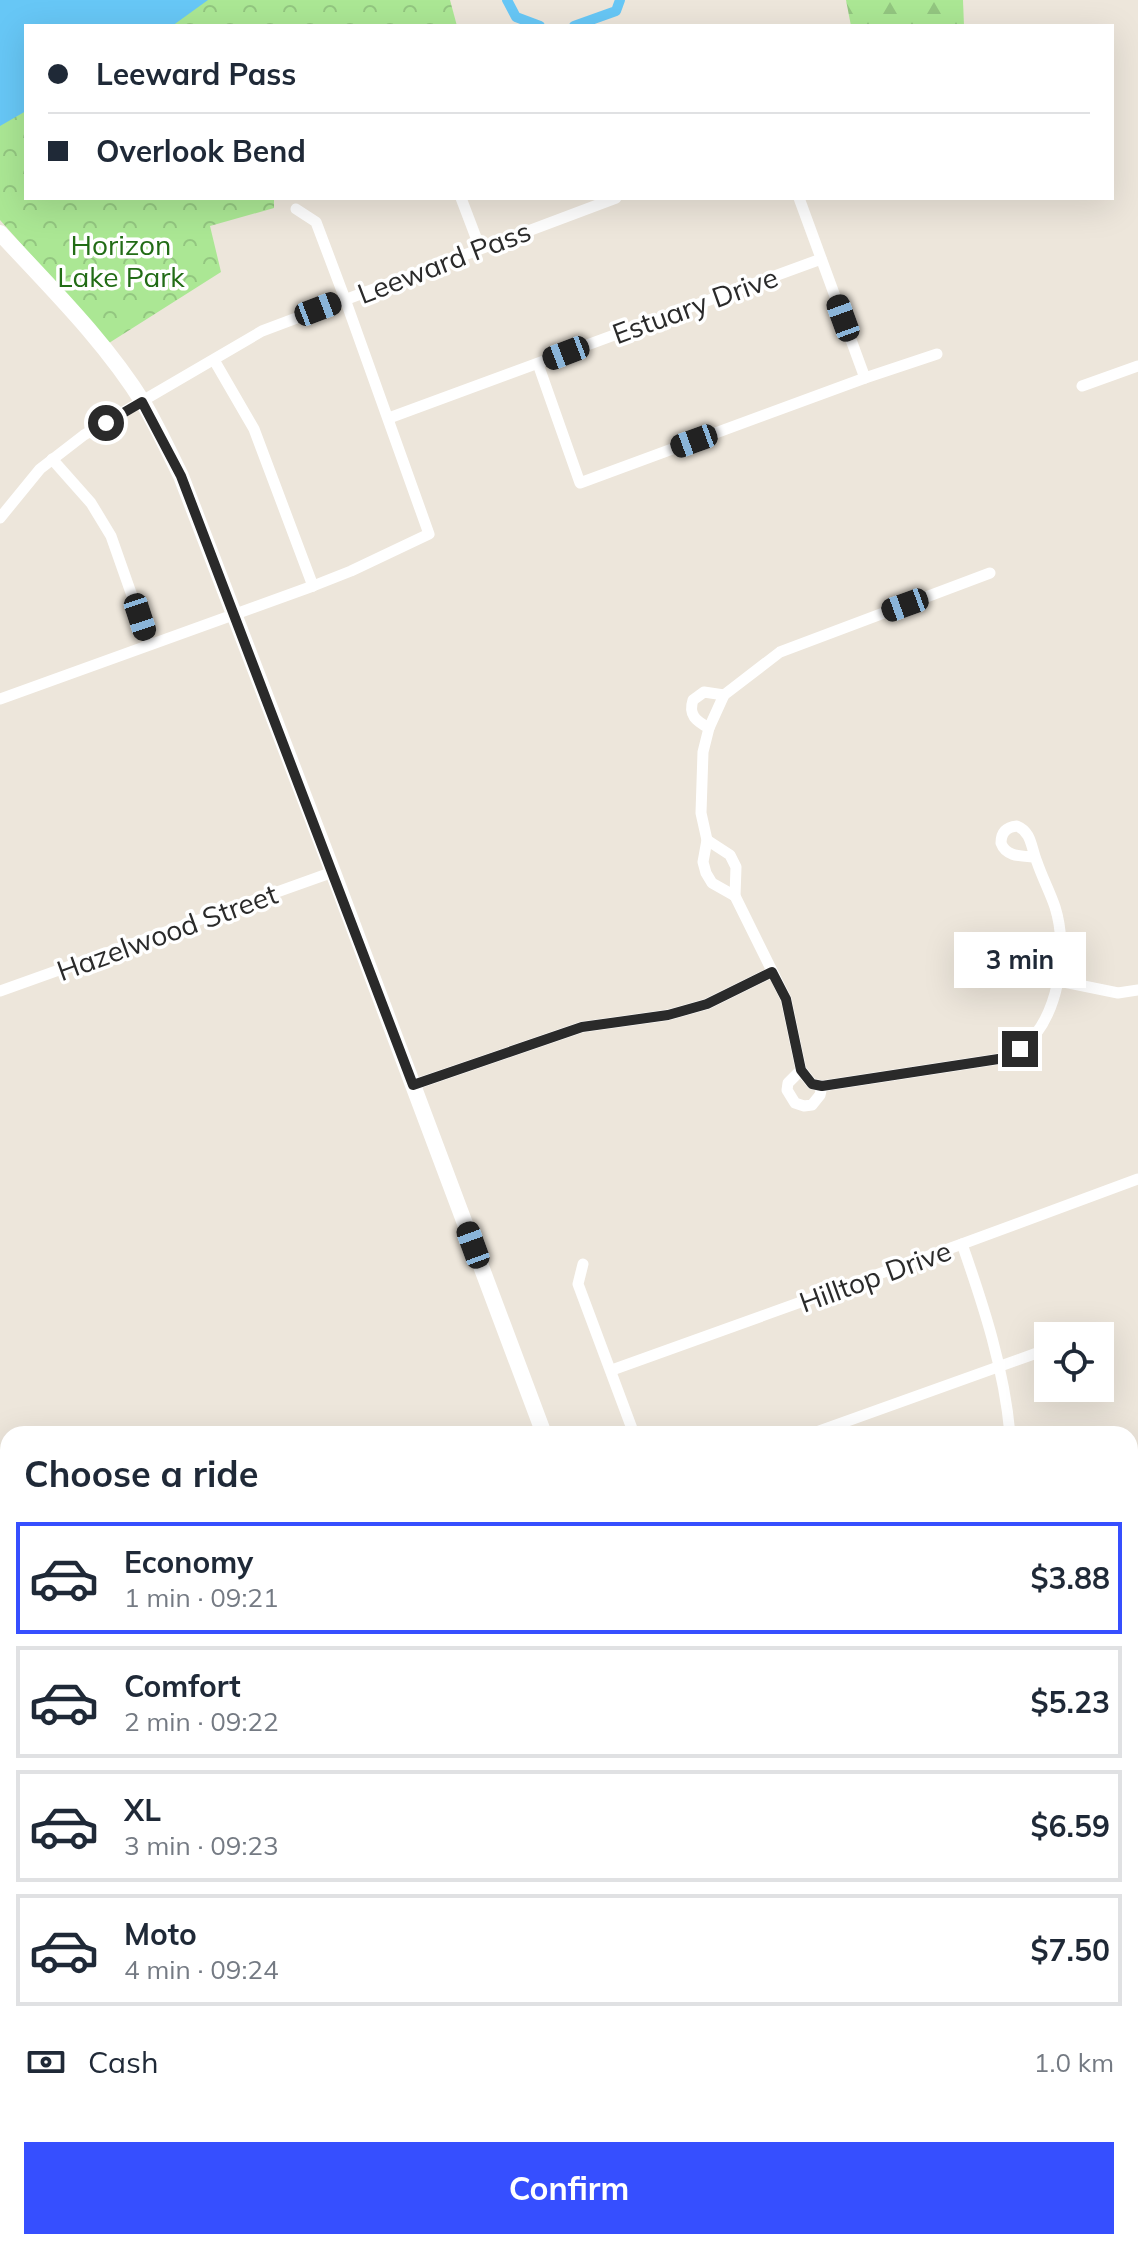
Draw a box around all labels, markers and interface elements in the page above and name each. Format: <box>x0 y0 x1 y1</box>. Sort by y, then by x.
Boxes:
text: Leeward Pass <box>96 55 296 93</box>
text: Overlook Bend <box>96 132 306 170</box>
street label: Leeward Pass <box>353 213 535 311</box>
park label: Horizon Lake Park <box>57 227 185 294</box>
street label: Estuary Drive <box>607 259 783 351</box>
car <box>291 289 345 329</box>
car <box>824 291 862 345</box>
car <box>539 333 593 373</box>
route start <box>88 405 124 441</box>
car <box>667 422 721 460</box>
car <box>878 586 932 624</box>
car <box>121 590 159 644</box>
street label: Hazelwood Street <box>52 876 282 988</box>
callout: 3 min <box>954 933 1086 989</box>
text: 3 min <box>986 943 1054 976</box>
route end <box>1002 1031 1038 1067</box>
car <box>454 1218 492 1272</box>
street label: Hilltop Drive <box>794 1232 956 1320</box>
map controls <box>1034 1322 1114 1402</box>
button: locate <box>1034 1322 1114 1402</box>
text: Choose a ride <box>24 1451 258 1496</box>
icon: car <box>28 1542 100 1614</box>
text: Economy <box>124 1543 253 1581</box>
text: $3.88 <box>1031 1559 1110 1597</box>
text: 1 min · 09:21 <box>124 1581 279 1614</box>
icon: car <box>28 1666 100 1738</box>
text: Comfort <box>124 1667 241 1705</box>
text: $5.23 <box>1031 1683 1110 1721</box>
text: 2 min · 09:22 <box>124 1705 279 1738</box>
icon: car <box>28 1790 100 1862</box>
text: XL <box>124 1791 161 1829</box>
text: $6.59 <box>1031 1807 1110 1845</box>
text: 3 min · 09:23 <box>124 1829 279 1862</box>
icon: car <box>28 1914 100 1986</box>
text: Moto <box>124 1915 197 1953</box>
text: $7.50 <box>1031 1931 1110 1969</box>
text: 4 min · 09:24 <box>124 1953 279 1986</box>
icon: cash <box>24 2040 68 2084</box>
text: Cash <box>88 2043 159 2081</box>
text: 1.0 km <box>1034 2046 1114 2079</box>
button: Confirm <box>24 2142 1114 2234</box>

